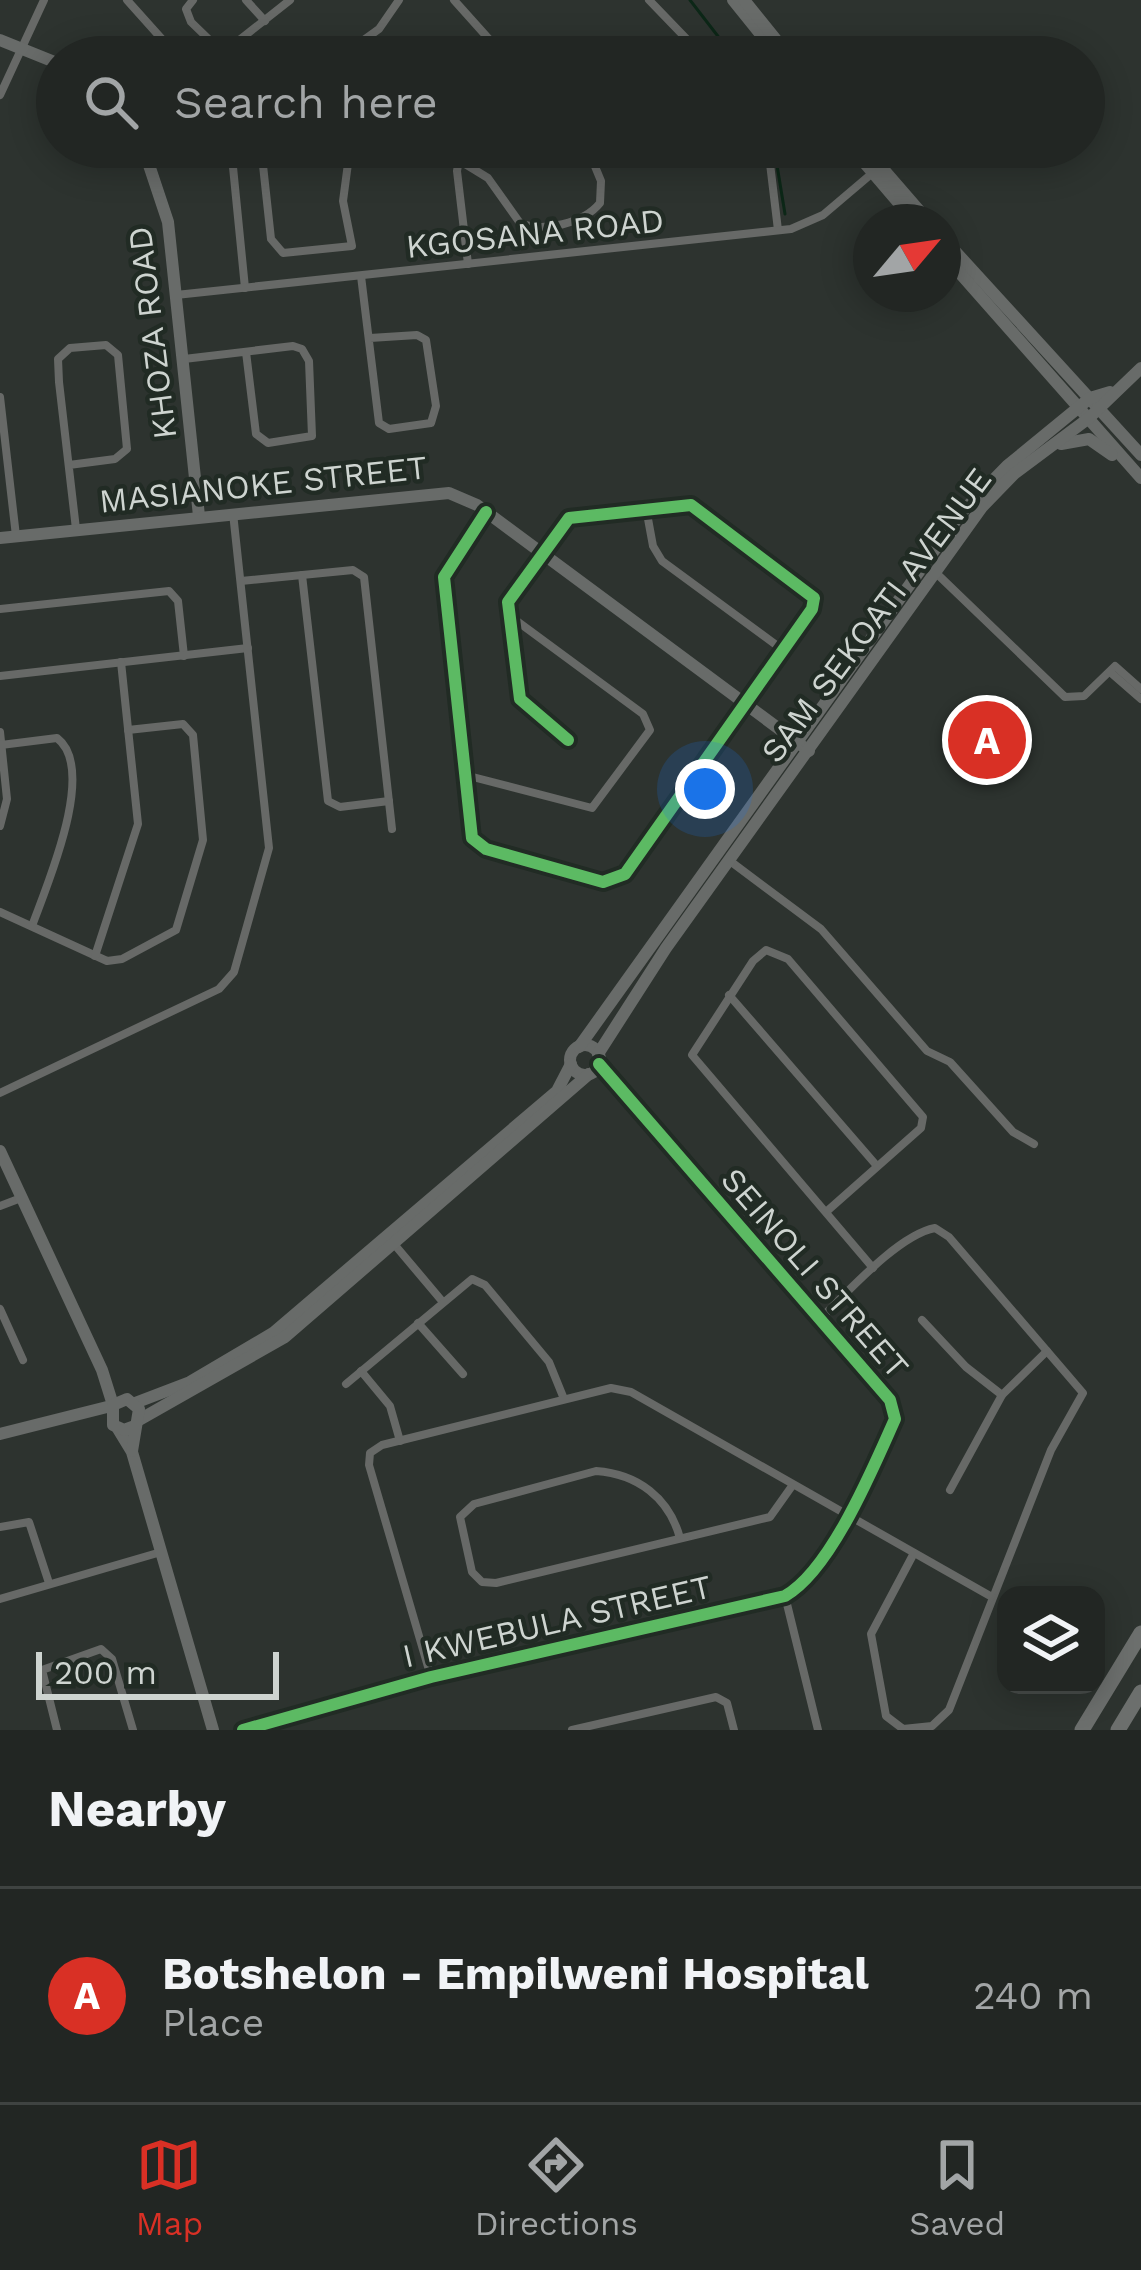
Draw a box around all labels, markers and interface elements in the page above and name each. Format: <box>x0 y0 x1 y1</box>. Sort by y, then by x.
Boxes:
search box <box>36 36 1105 168</box>
icon: search <box>78 69 144 135</box>
text: Search here <box>174 76 438 129</box>
street label: KGOSANA ROAD <box>404 200 666 266</box>
north arrow <box>853 204 961 312</box>
street label: KHOZA ROAD <box>120 224 184 442</box>
street label: MASIANOKE STREET <box>97 447 429 521</box>
street label: SAM SEKOATI AVENUE <box>752 460 1000 770</box>
pin: A <box>948 695 1026 785</box>
your location <box>675 759 735 819</box>
street label: SEINOLI STREET <box>713 1160 917 1386</box>
street label: I KWEBULA STREET <box>399 1566 715 1676</box>
map controls <box>997 1586 1105 1694</box>
button: layers <box>997 1586 1105 1694</box>
scale bar <box>36 1646 279 1699</box>
text: 200 m <box>54 1653 157 1692</box>
text: Nearby <box>48 1779 226 1838</box>
text: Botshelon - Empilweni Hospital <box>162 1947 869 2000</box>
text: A <box>74 1973 100 2018</box>
text: 240 m <box>973 1973 1093 2018</box>
text: Place <box>162 2000 264 2045</box>
tab: Map <box>136 2132 203 2243</box>
tab: Directions <box>475 2132 638 2243</box>
tab: Saved <box>909 2132 1005 2243</box>

